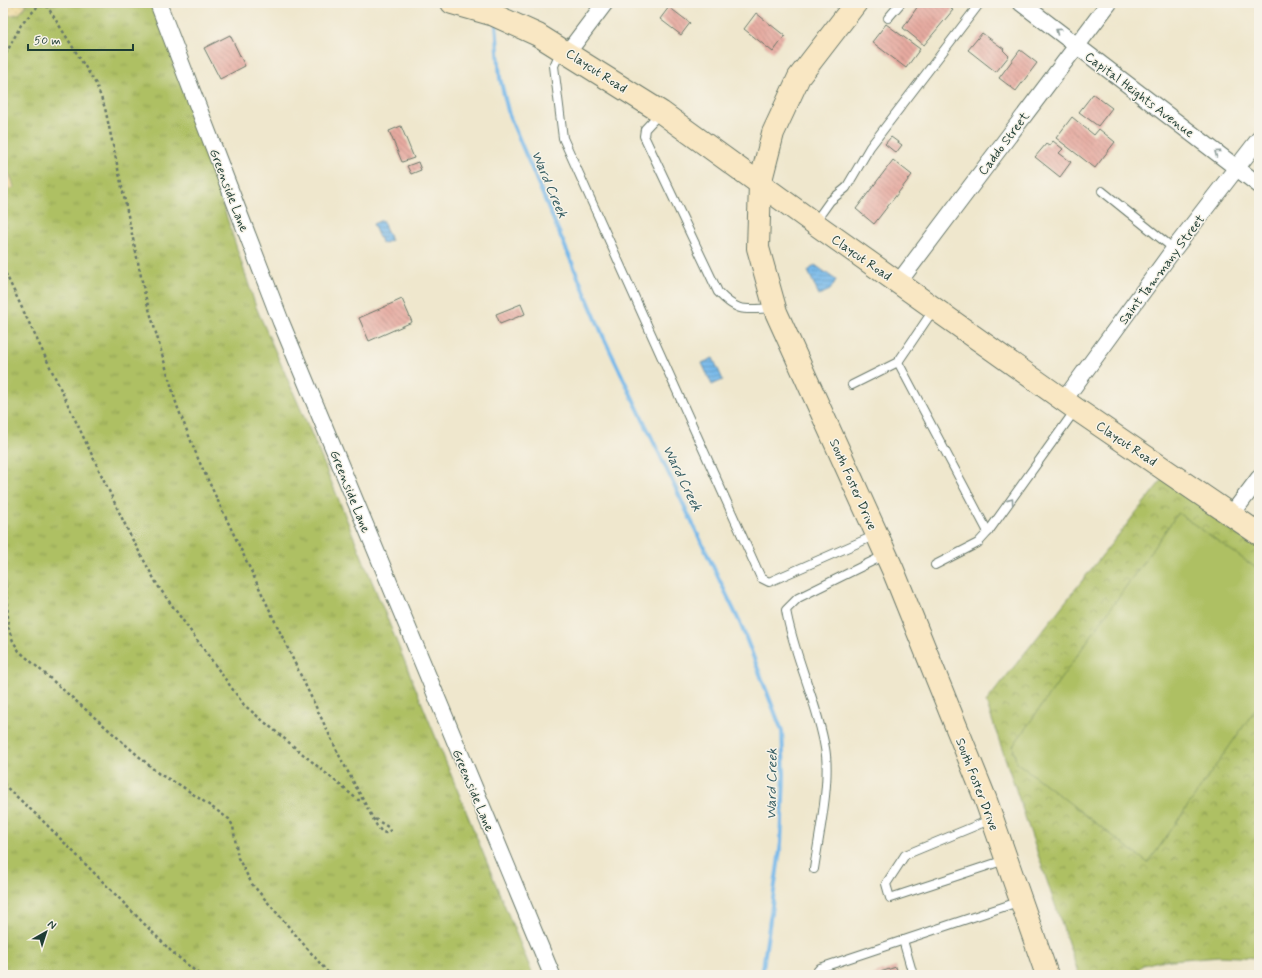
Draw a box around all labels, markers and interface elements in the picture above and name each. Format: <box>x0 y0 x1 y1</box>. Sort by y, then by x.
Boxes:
scale bar <box>28 26 133 52</box>
one-way arrow <box>1055 29 1062 36</box>
text: 50 m <box>34 33 61 49</box>
street label: Claycut Road <box>562 45 630 97</box>
street label: Capital Heights Avenue <box>1081 48 1197 142</box>
street label: Caddo Street <box>975 108 1034 179</box>
street label: Greenside Lane <box>205 146 252 235</box>
water label: Ward Creek <box>527 148 571 221</box>
one-way arrow <box>1214 150 1221 157</box>
street label: Saint Tammany Street <box>1115 212 1209 328</box>
street label: Claycut Road <box>828 231 895 285</box>
street label: Claycut Road <box>1092 418 1160 471</box>
street label: South Foster Drive <box>825 436 880 533</box>
water label: Ward Creek <box>658 442 706 515</box>
street label: Greenside Lane <box>325 448 374 535</box>
one-way arrow <box>1006 498 1013 505</box>
street label: South Foster Drive <box>951 736 1002 833</box>
street label: Greenside Lane <box>448 747 498 834</box>
water label: Ward Creek <box>762 748 782 820</box>
north arrow <box>26 912 66 952</box>
text: N <box>44 917 59 933</box>

